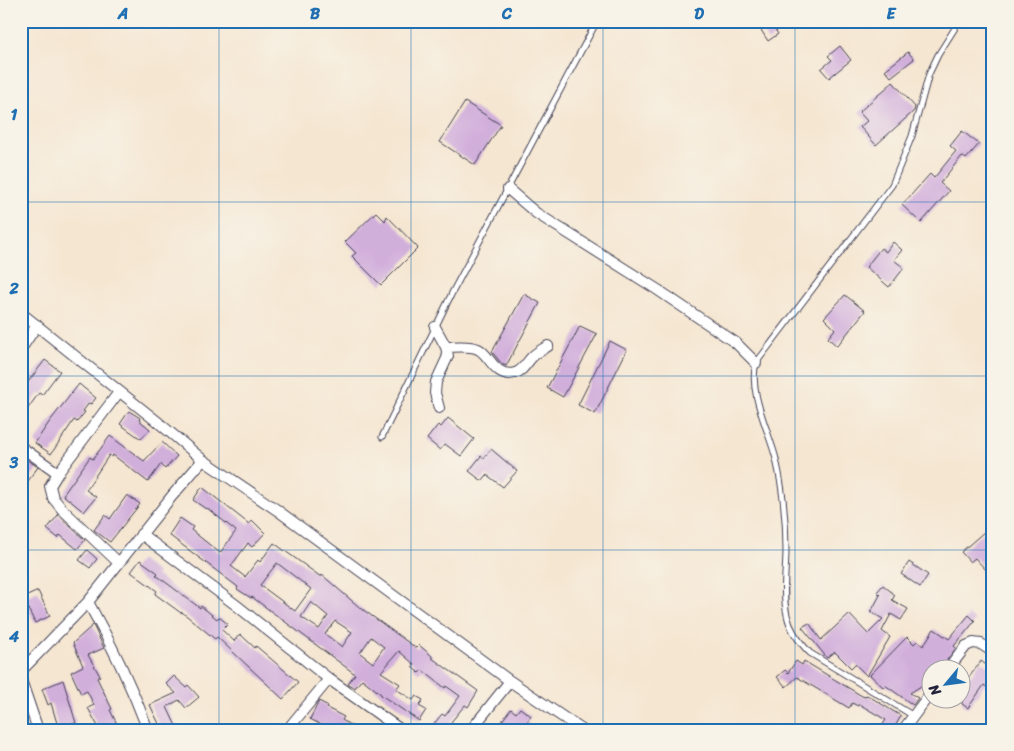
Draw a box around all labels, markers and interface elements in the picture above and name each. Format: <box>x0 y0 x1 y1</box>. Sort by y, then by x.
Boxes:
text: A <box>117 0 128 28</box>
text: B <box>310 0 321 28</box>
text: C <box>501 0 513 28</box>
text: D <box>694 0 704 28</box>
text: E <box>887 0 897 28</box>
text: 1 <box>11 100 18 129</box>
text: 2 <box>8 274 19 303</box>
text: 3 <box>9 448 19 477</box>
text: 4 <box>8 622 19 651</box>
north arrow <box>922 658 972 708</box>
text: N <box>922 679 949 701</box>

